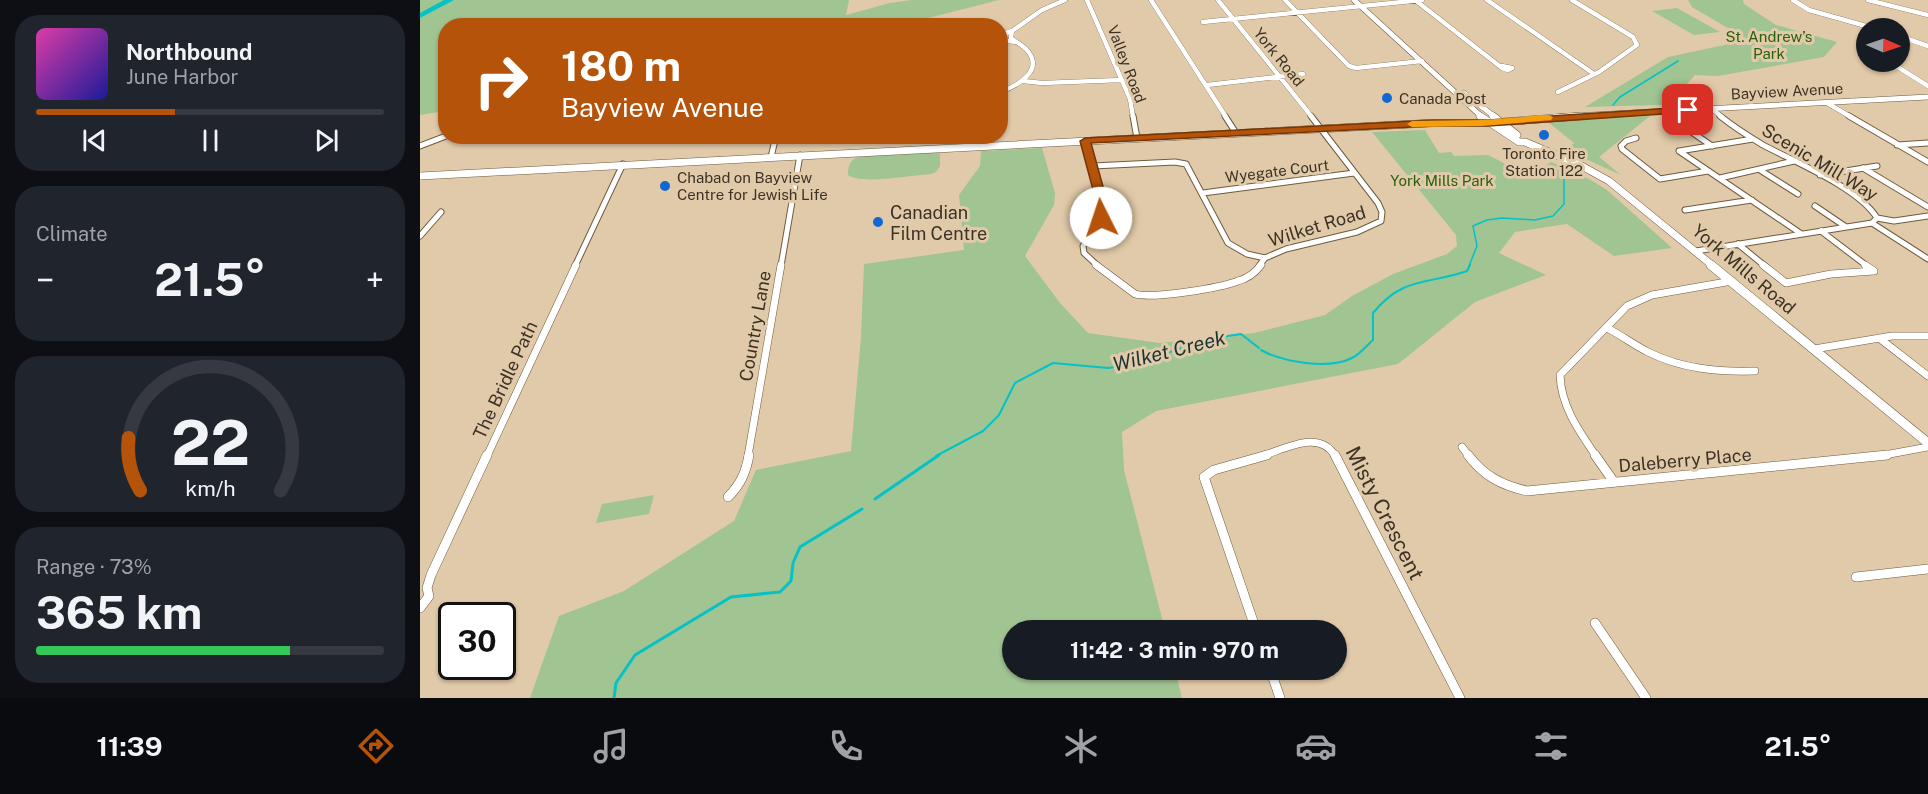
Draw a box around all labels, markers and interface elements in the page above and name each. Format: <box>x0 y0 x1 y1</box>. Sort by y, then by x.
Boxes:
north arrow <box>1856 18 1910 72</box>
map controls <box>1856 18 1910 72</box>
street label: Valley Road <box>1104 23 1150 105</box>
street label: York Road <box>1250 24 1308 90</box>
park label: St. Andrew’s Park <box>1726 28 1812 62</box>
text: Northbound <box>126 39 252 65</box>
text: 180 m <box>561 41 681 90</box>
icon: right <box>462 42 540 120</box>
text: June Harbor <box>126 65 238 89</box>
street label: Bayview Avenue <box>1730 80 1844 102</box>
pin <box>1662 84 1713 135</box>
place label: Canada Post <box>1399 90 1487 107</box>
text: Bayview Avenue <box>561 91 764 123</box>
marker: Canada Post <box>1380 91 1394 105</box>
icon: arrive <box>1671 93 1704 126</box>
street label: Scenic Mill Way <box>1758 119 1882 205</box>
icon: previous <box>78 124 111 157</box>
icon: pause <box>194 124 227 157</box>
icon: next <box>310 124 343 157</box>
marker: Toronto Fire Station 122 <box>1537 128 1551 142</box>
place label: Toronto Fire Station 122 <box>1502 145 1586 179</box>
street label: Wyegate Court <box>1224 156 1330 186</box>
place label: Chabad on Bayview Centre for Jewish Life <box>677 169 828 203</box>
park label: York Mills Park <box>1390 172 1494 189</box>
marker: Chabad on Bayview Centre for Jewish Life <box>658 179 672 193</box>
position arrow <box>1069 186 1133 250</box>
street label: Wilket Road <box>1266 201 1368 251</box>
place label: Canadian Film Centre <box>890 202 987 244</box>
marker: Canadian Film Centre <box>871 215 885 229</box>
street label: York Mills Road <box>1688 220 1800 318</box>
text: Climate <box>36 222 108 246</box>
text: 21.5° <box>154 253 266 306</box>
text: − <box>36 261 54 299</box>
text: + <box>366 261 384 299</box>
street label: Country Lane <box>735 269 775 383</box>
street label: The Bridle Path <box>469 318 541 442</box>
water label: Wilket Creek <box>1110 325 1228 377</box>
text: 22 <box>170 407 250 480</box>
street label: Misty Crescent <box>1341 442 1429 584</box>
street label: Daleberry Place <box>1618 444 1752 476</box>
text: km/h <box>185 477 235 502</box>
text: Range · 73% <box>36 555 152 579</box>
text: 365 km <box>36 586 202 639</box>
speed limit sign: 30 <box>438 602 516 680</box>
text: 11:42 · 3 min · 970 m <box>1070 637 1279 663</box>
icon: directions <box>355 725 397 767</box>
icon: music <box>590 725 632 767</box>
icon: phone <box>825 725 867 767</box>
icon: climate <box>1060 725 1102 767</box>
icon: car <box>1295 725 1337 767</box>
icon: filters <box>1530 725 1572 767</box>
text: 11:39 <box>96 730 162 762</box>
text: 21.5° <box>1765 730 1832 762</box>

